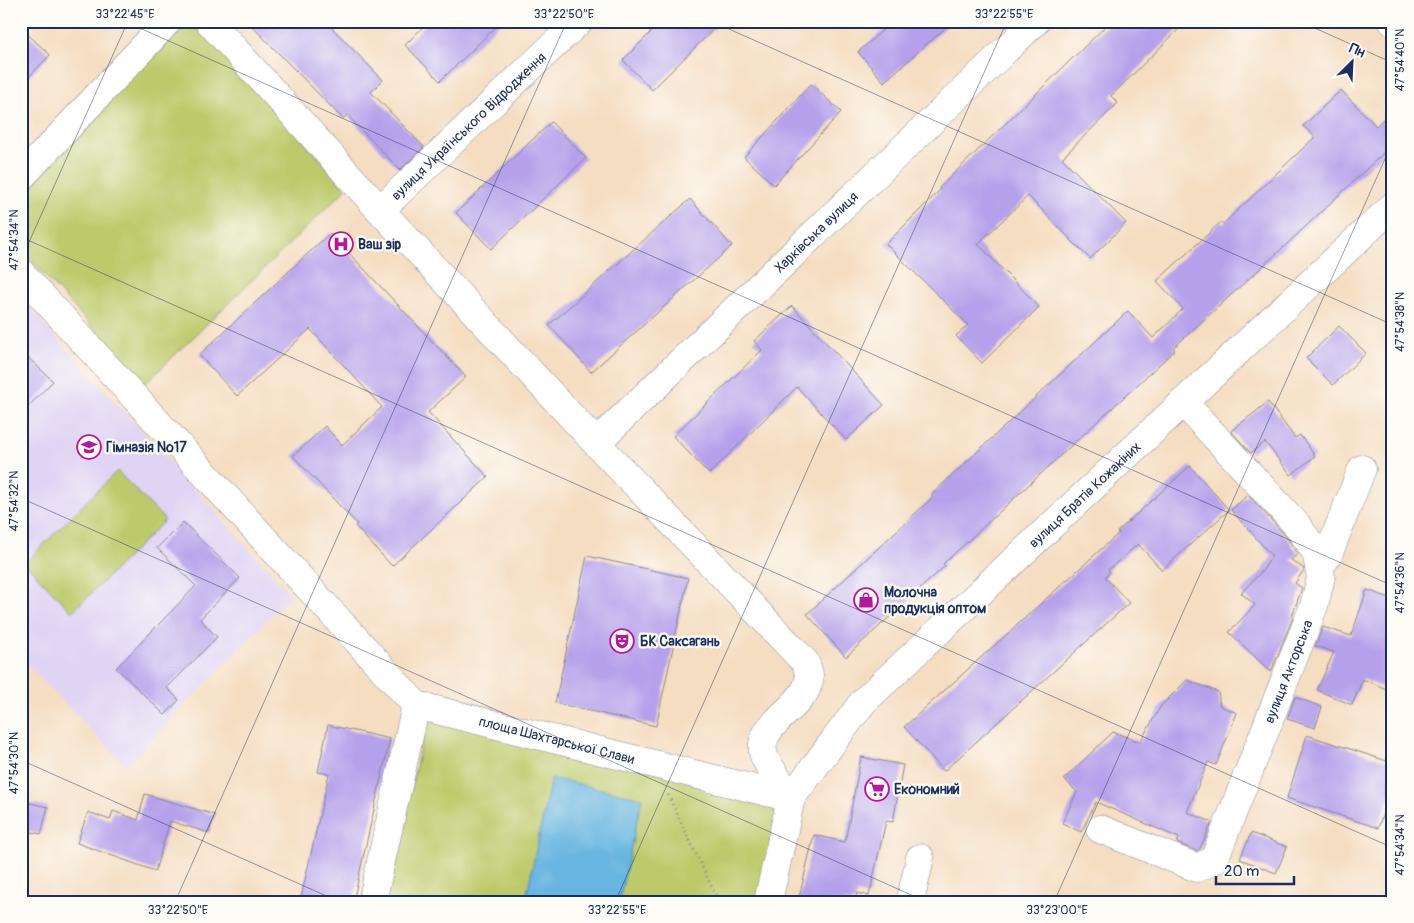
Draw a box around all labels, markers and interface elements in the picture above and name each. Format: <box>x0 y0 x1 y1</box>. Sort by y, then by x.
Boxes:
text: 33°22'45"E <box>95 7 155 22</box>
text: 33°22'50"E <box>534 7 594 22</box>
text: 33°22'55"E <box>975 7 1033 22</box>
text: 47°54'40"N <box>1393 29 1408 91</box>
north arrow <box>1326 38 1376 88</box>
text: Пн <box>1347 40 1368 61</box>
street label: вулиця Українського Відродження <box>388 49 550 204</box>
street label: Харківська вулиця <box>771 188 862 276</box>
text: 47°54'34"N <box>7 209 22 271</box>
hospital icon: Ваш зір <box>328 231 354 257</box>
place label: Ваш зір <box>358 236 402 253</box>
text: 47°54'38"N <box>1393 292 1408 352</box>
school or university icon: Гімназія №17 <box>76 434 102 460</box>
place label: Гімназія №17 <box>106 439 187 456</box>
street label: вулиця Братів Кожакіних <box>1025 439 1144 551</box>
text: 47°54'32"N <box>7 471 22 531</box>
text: 47°54'36"N <box>1393 552 1408 614</box>
place label: Молочна продукція оптом <box>884 584 986 617</box>
shop icon: Молочна продукція оптом <box>853 587 879 613</box>
street label: вулиця Акторська <box>1261 617 1317 726</box>
theatre icon: БК Саксагань <box>609 628 635 654</box>
place label: БК Саксагань <box>640 633 720 650</box>
street label: площа Шахтарської Слави <box>477 713 636 768</box>
text: 47°54'30"N <box>7 732 22 794</box>
supermarket icon: Економний <box>864 776 890 802</box>
place label: Економний <box>894 781 960 798</box>
text: 47°54'34"N <box>1393 814 1408 876</box>
scale bar <box>1216 853 1294 885</box>
text: 20 m <box>1224 862 1259 881</box>
text: 33°22'50"E <box>148 903 208 918</box>
text: 33°22'55"E <box>588 903 646 918</box>
text: 33°23'00"E <box>1026 903 1088 918</box>

